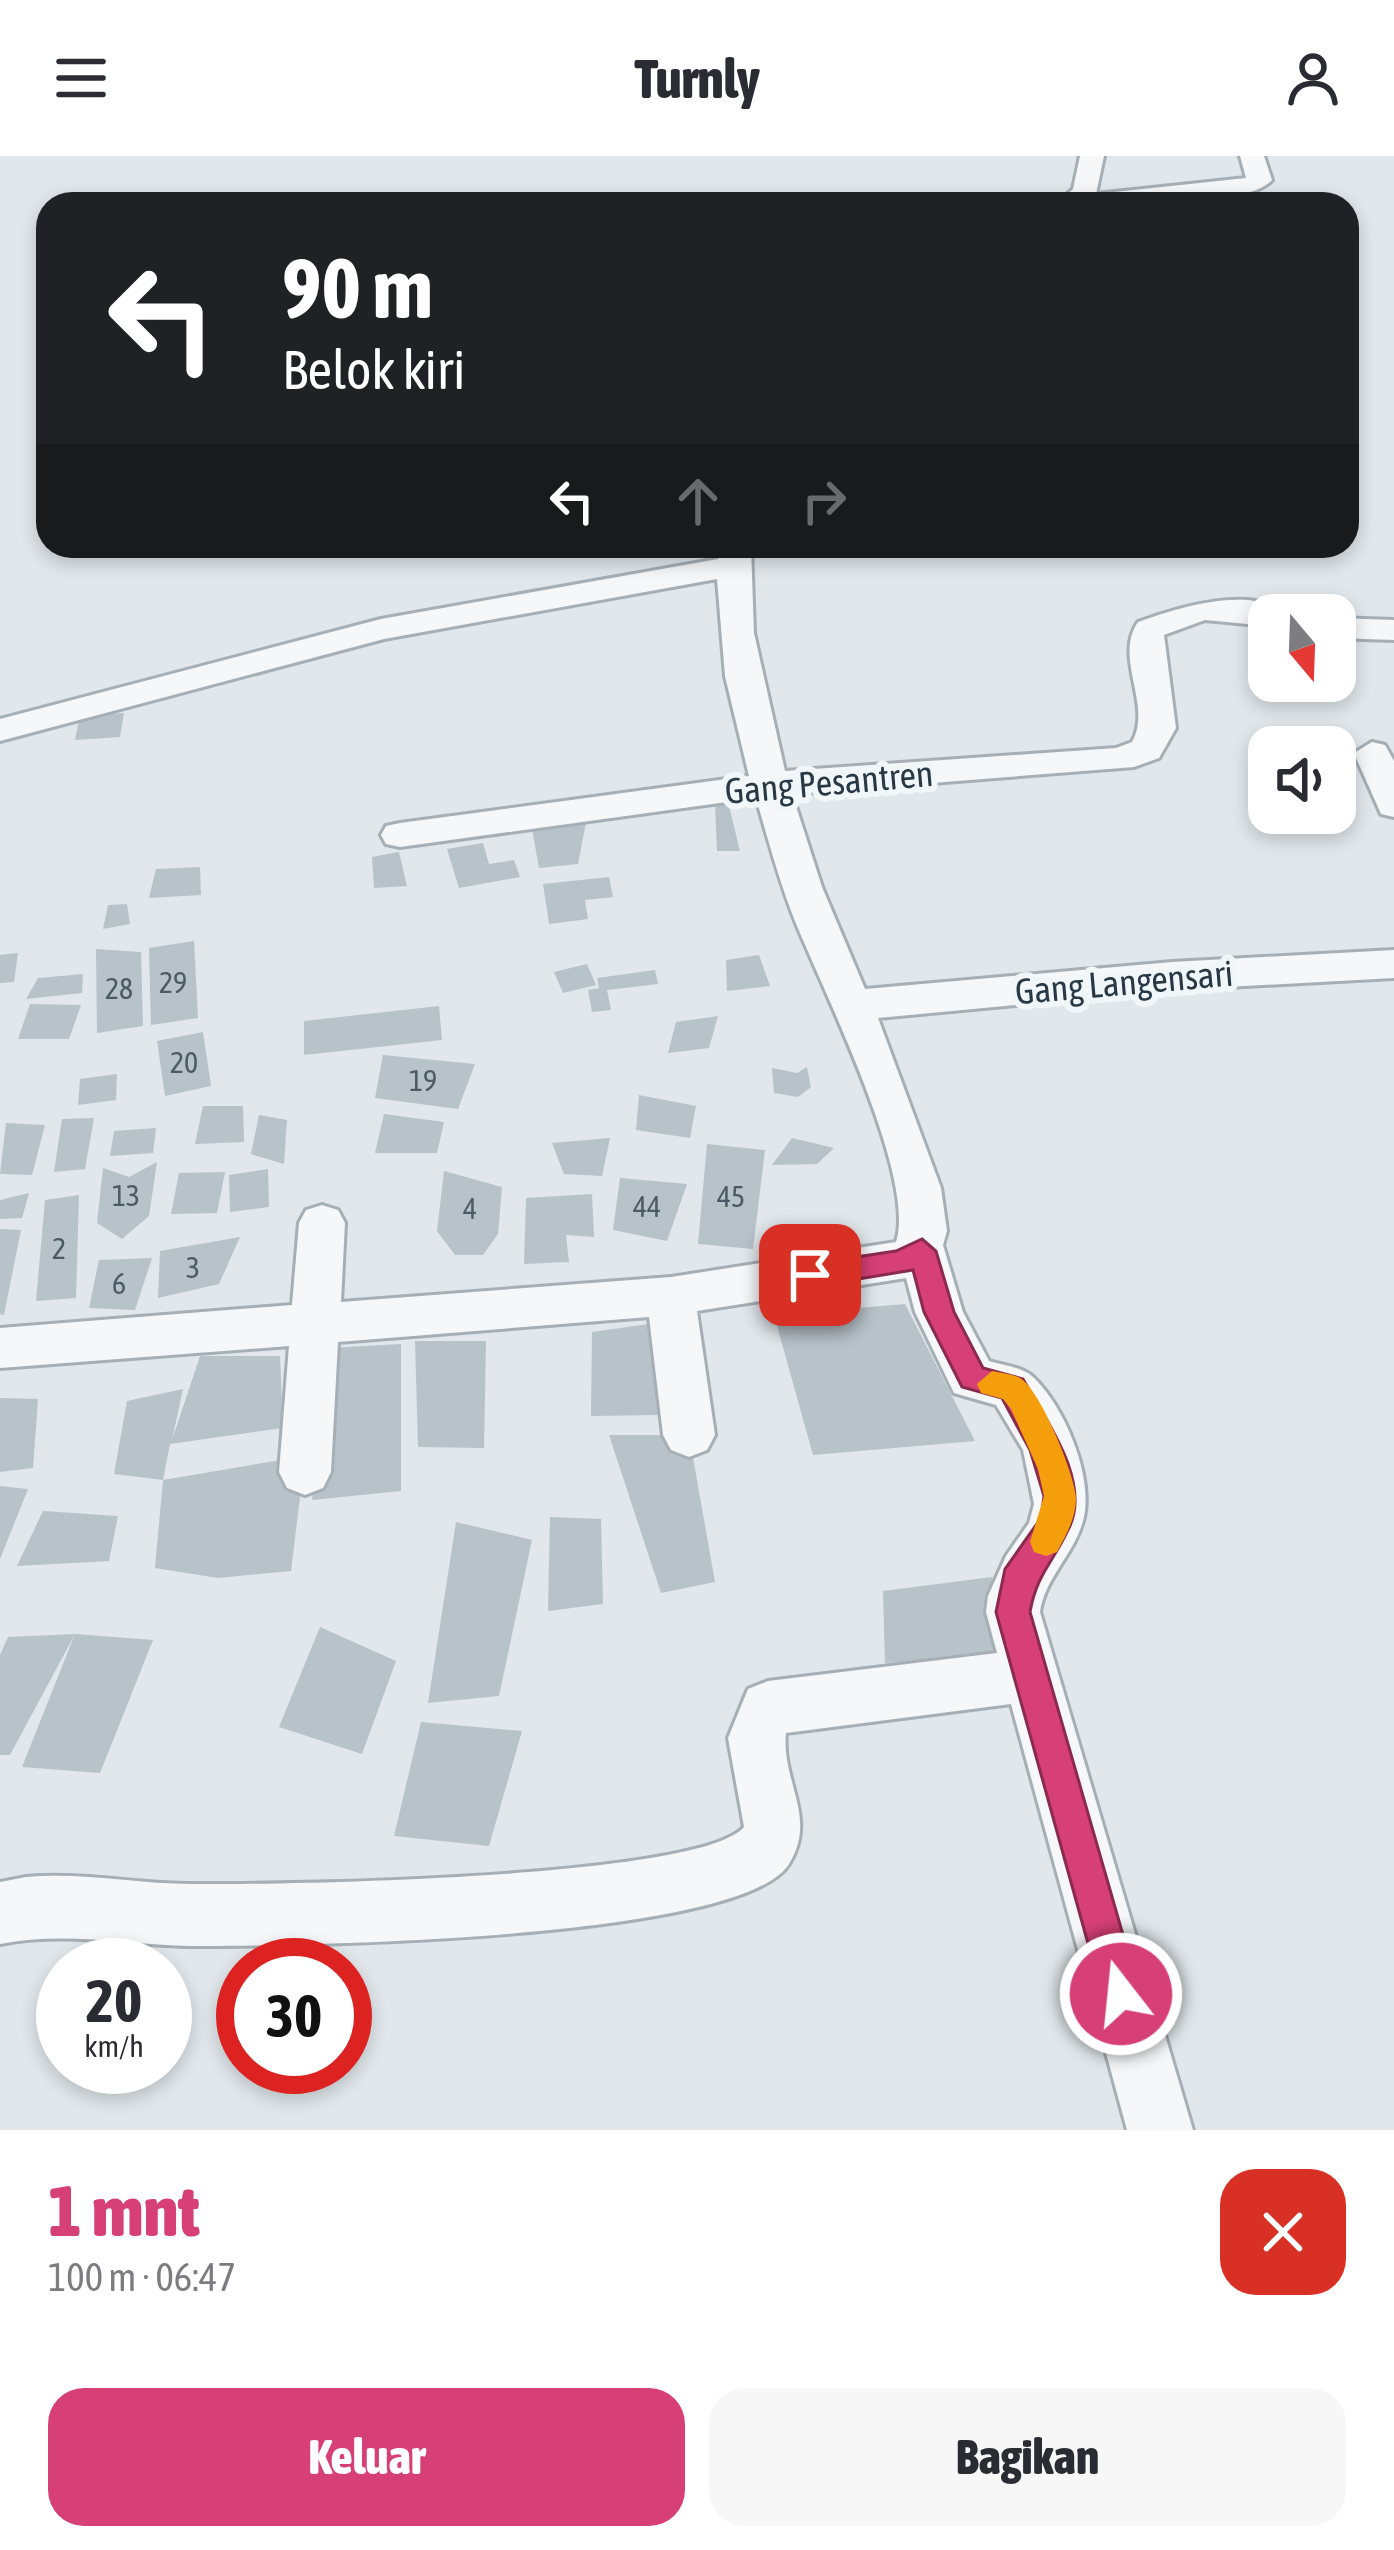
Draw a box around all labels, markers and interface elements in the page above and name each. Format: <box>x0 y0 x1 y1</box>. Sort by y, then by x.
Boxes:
icon: menu <box>48 45 114 111</box>
icon: person <box>1280 45 1346 111</box>
text: Turnly <box>634 48 760 109</box>
icon: left <box>84 240 240 396</box>
text: 90 m <box>282 240 433 336</box>
text: Belok kiri <box>282 339 465 400</box>
icon: left <box>539 468 605 534</box>
icon: ahead <box>665 468 731 534</box>
icon: right <box>791 468 857 534</box>
north arrow <box>1248 594 1356 702</box>
map controls <box>1248 594 1356 834</box>
button: sound <box>1248 726 1356 834</box>
street label: Gang Pesantren <box>723 752 935 812</box>
street label: Gang Langensari <box>1013 952 1235 1012</box>
house number: 29 <box>159 965 187 999</box>
house number: 28 <box>105 971 133 1005</box>
house number: 20 <box>170 1045 198 1079</box>
house number: 19 <box>409 1063 437 1097</box>
house number: 13 <box>112 1178 140 1212</box>
house number: 45 <box>717 1179 745 1213</box>
house number: 44 <box>633 1189 661 1223</box>
house number: 4 <box>463 1191 477 1225</box>
pin <box>759 1224 861 1326</box>
house number: 2 <box>52 1231 66 1265</box>
icon: arrive <box>777 1242 843 1308</box>
house number: 3 <box>186 1250 200 1284</box>
house number: 6 <box>112 1266 126 1300</box>
position arrow <box>1058 1931 1184 2057</box>
speed limit sign: 30 <box>216 1938 372 2094</box>
text: 20 <box>86 1966 142 2035</box>
text: km/h <box>84 2029 144 2063</box>
text: 1 mnt <box>48 2169 199 2251</box>
button: close <box>1220 2169 1346 2295</box>
text: 100 m · 06:47 <box>48 2255 236 2299</box>
button: Keluar <box>48 2388 685 2526</box>
button: Bagikan <box>709 2388 1346 2526</box>

